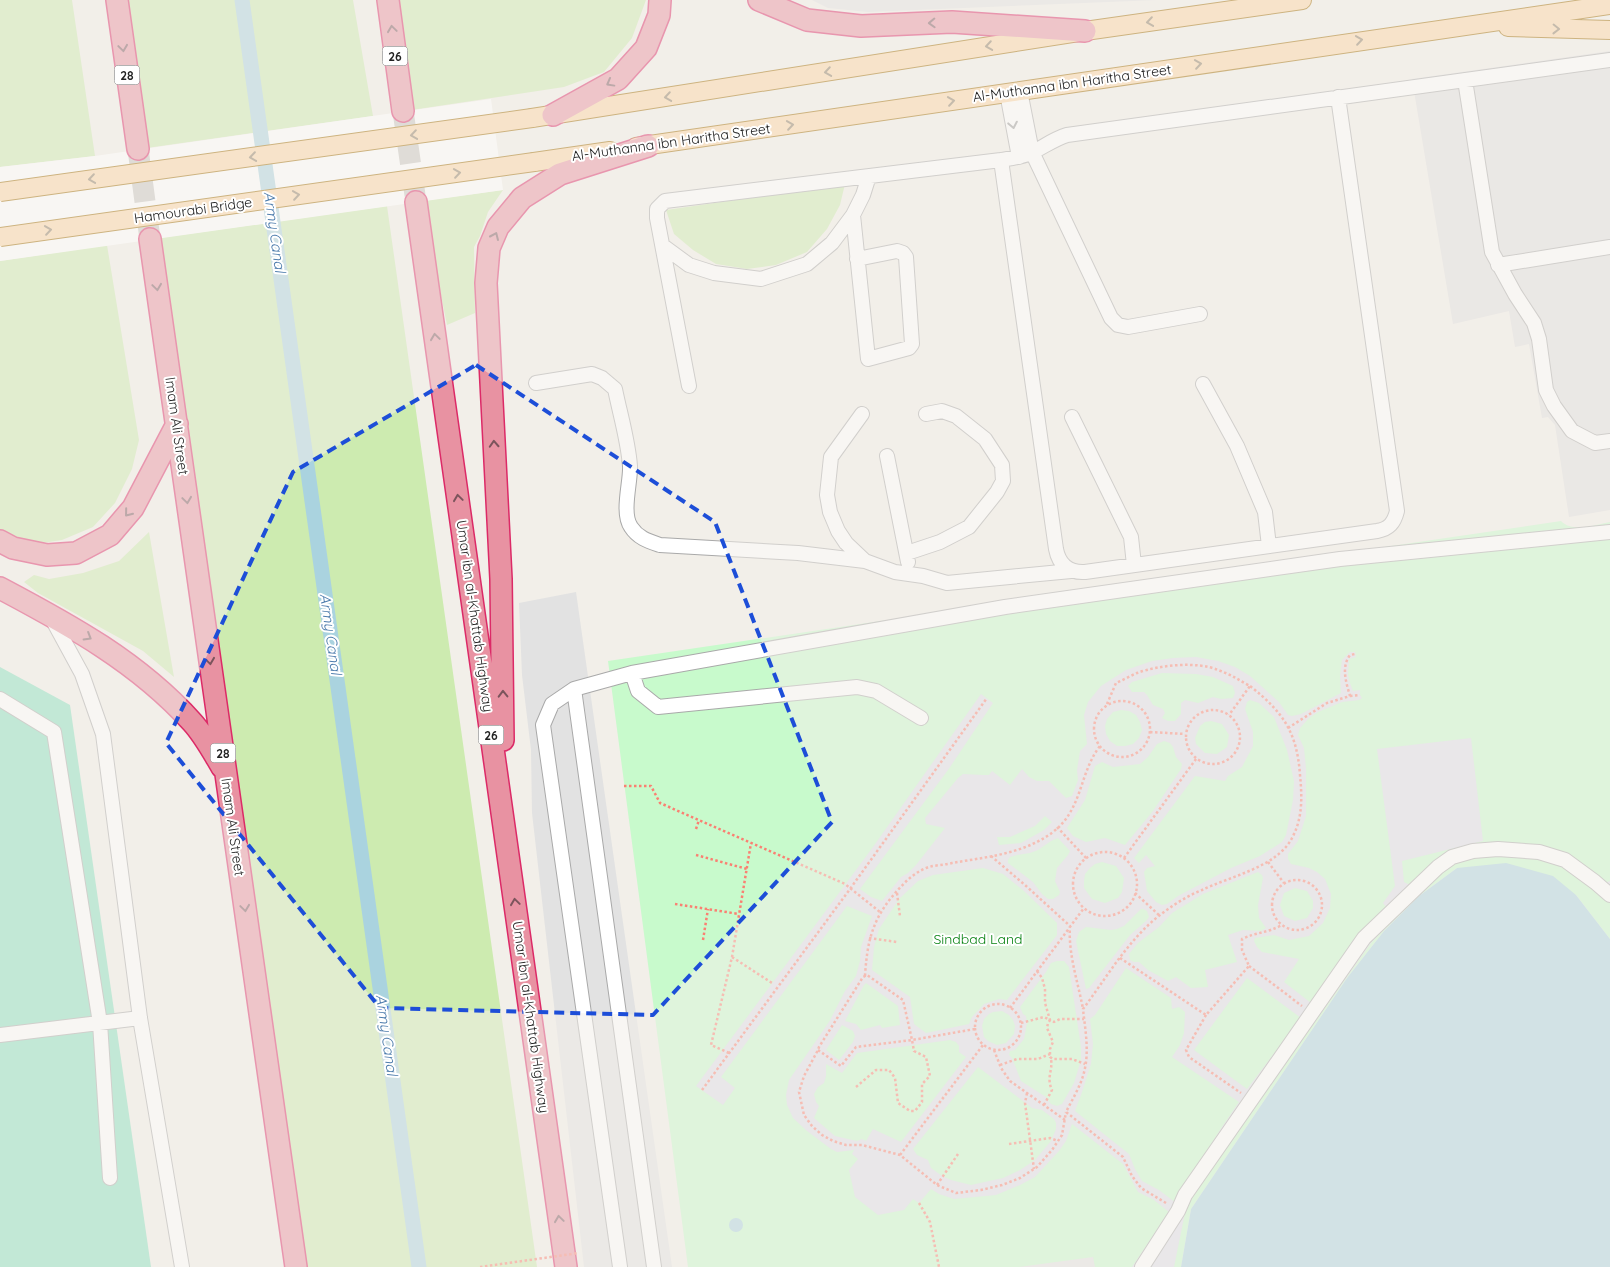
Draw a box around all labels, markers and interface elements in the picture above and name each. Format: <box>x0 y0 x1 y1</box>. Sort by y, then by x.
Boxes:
one-way arrow <box>1145 16 1153 27</box>
one-way arrow <box>927 18 935 29</box>
one-way arrow <box>1552 23 1560 34</box>
one-way arrow <box>387 24 397 33</box>
one-way arrow <box>1354 36 1363 46</box>
one-way arrow <box>985 41 993 51</box>
one-way arrow <box>118 44 128 53</box>
road number: 26 <box>382 46 408 66</box>
one-way arrow <box>1194 59 1202 70</box>
street label: Al-Muthanna ibn Haritha Street <box>971 60 1173 106</box>
road number: 28 <box>114 66 140 84</box>
one-way arrow <box>824 66 833 76</box>
one-way arrow <box>606 77 615 87</box>
one-way arrow <box>664 91 672 101</box>
one-way arrow <box>947 96 955 107</box>
street label: Al-Muthanna ibn Haritha Street <box>570 119 772 165</box>
one-way arrow <box>786 120 794 130</box>
one-way arrow <box>1008 120 1018 129</box>
one-way arrow <box>410 129 418 139</box>
one-way arrow <box>249 151 257 162</box>
one-way arrow <box>452 168 461 178</box>
one-way arrow <box>88 173 96 184</box>
water label: Army Canal <box>260 190 290 275</box>
one-way arrow <box>292 190 300 201</box>
street label: Hamourabi Bridge <box>133 193 253 227</box>
one-way arrow <box>45 225 53 236</box>
one-way arrow <box>488 232 499 241</box>
one-way arrow <box>151 283 162 291</box>
one-way arrow <box>430 333 441 341</box>
street label: Imam Ali Street <box>161 376 193 476</box>
one-way arrow <box>489 440 500 448</box>
one-way arrow <box>453 494 464 502</box>
one-way arrow <box>181 496 192 504</box>
one-way arrow <box>125 507 133 516</box>
street label: Umar ibn al-Khattab Highway <box>453 519 497 713</box>
water label: Army Canal <box>316 592 346 677</box>
one-way arrow <box>83 631 92 641</box>
one-way arrow <box>204 657 215 665</box>
one-way arrow <box>498 690 508 698</box>
road number: 26 <box>478 726 504 744</box>
road number: 28 <box>210 744 236 762</box>
street label: Imam Ali Street <box>217 777 249 877</box>
one-way arrow <box>510 898 521 906</box>
one-way arrow <box>239 905 250 913</box>
street label: Umar ibn al-Khattab Highway <box>509 920 553 1114</box>
park label: Sindbad Land <box>933 930 1023 948</box>
water label: Army Canal <box>372 993 402 1078</box>
one-way arrow <box>555 1214 565 1223</box>

